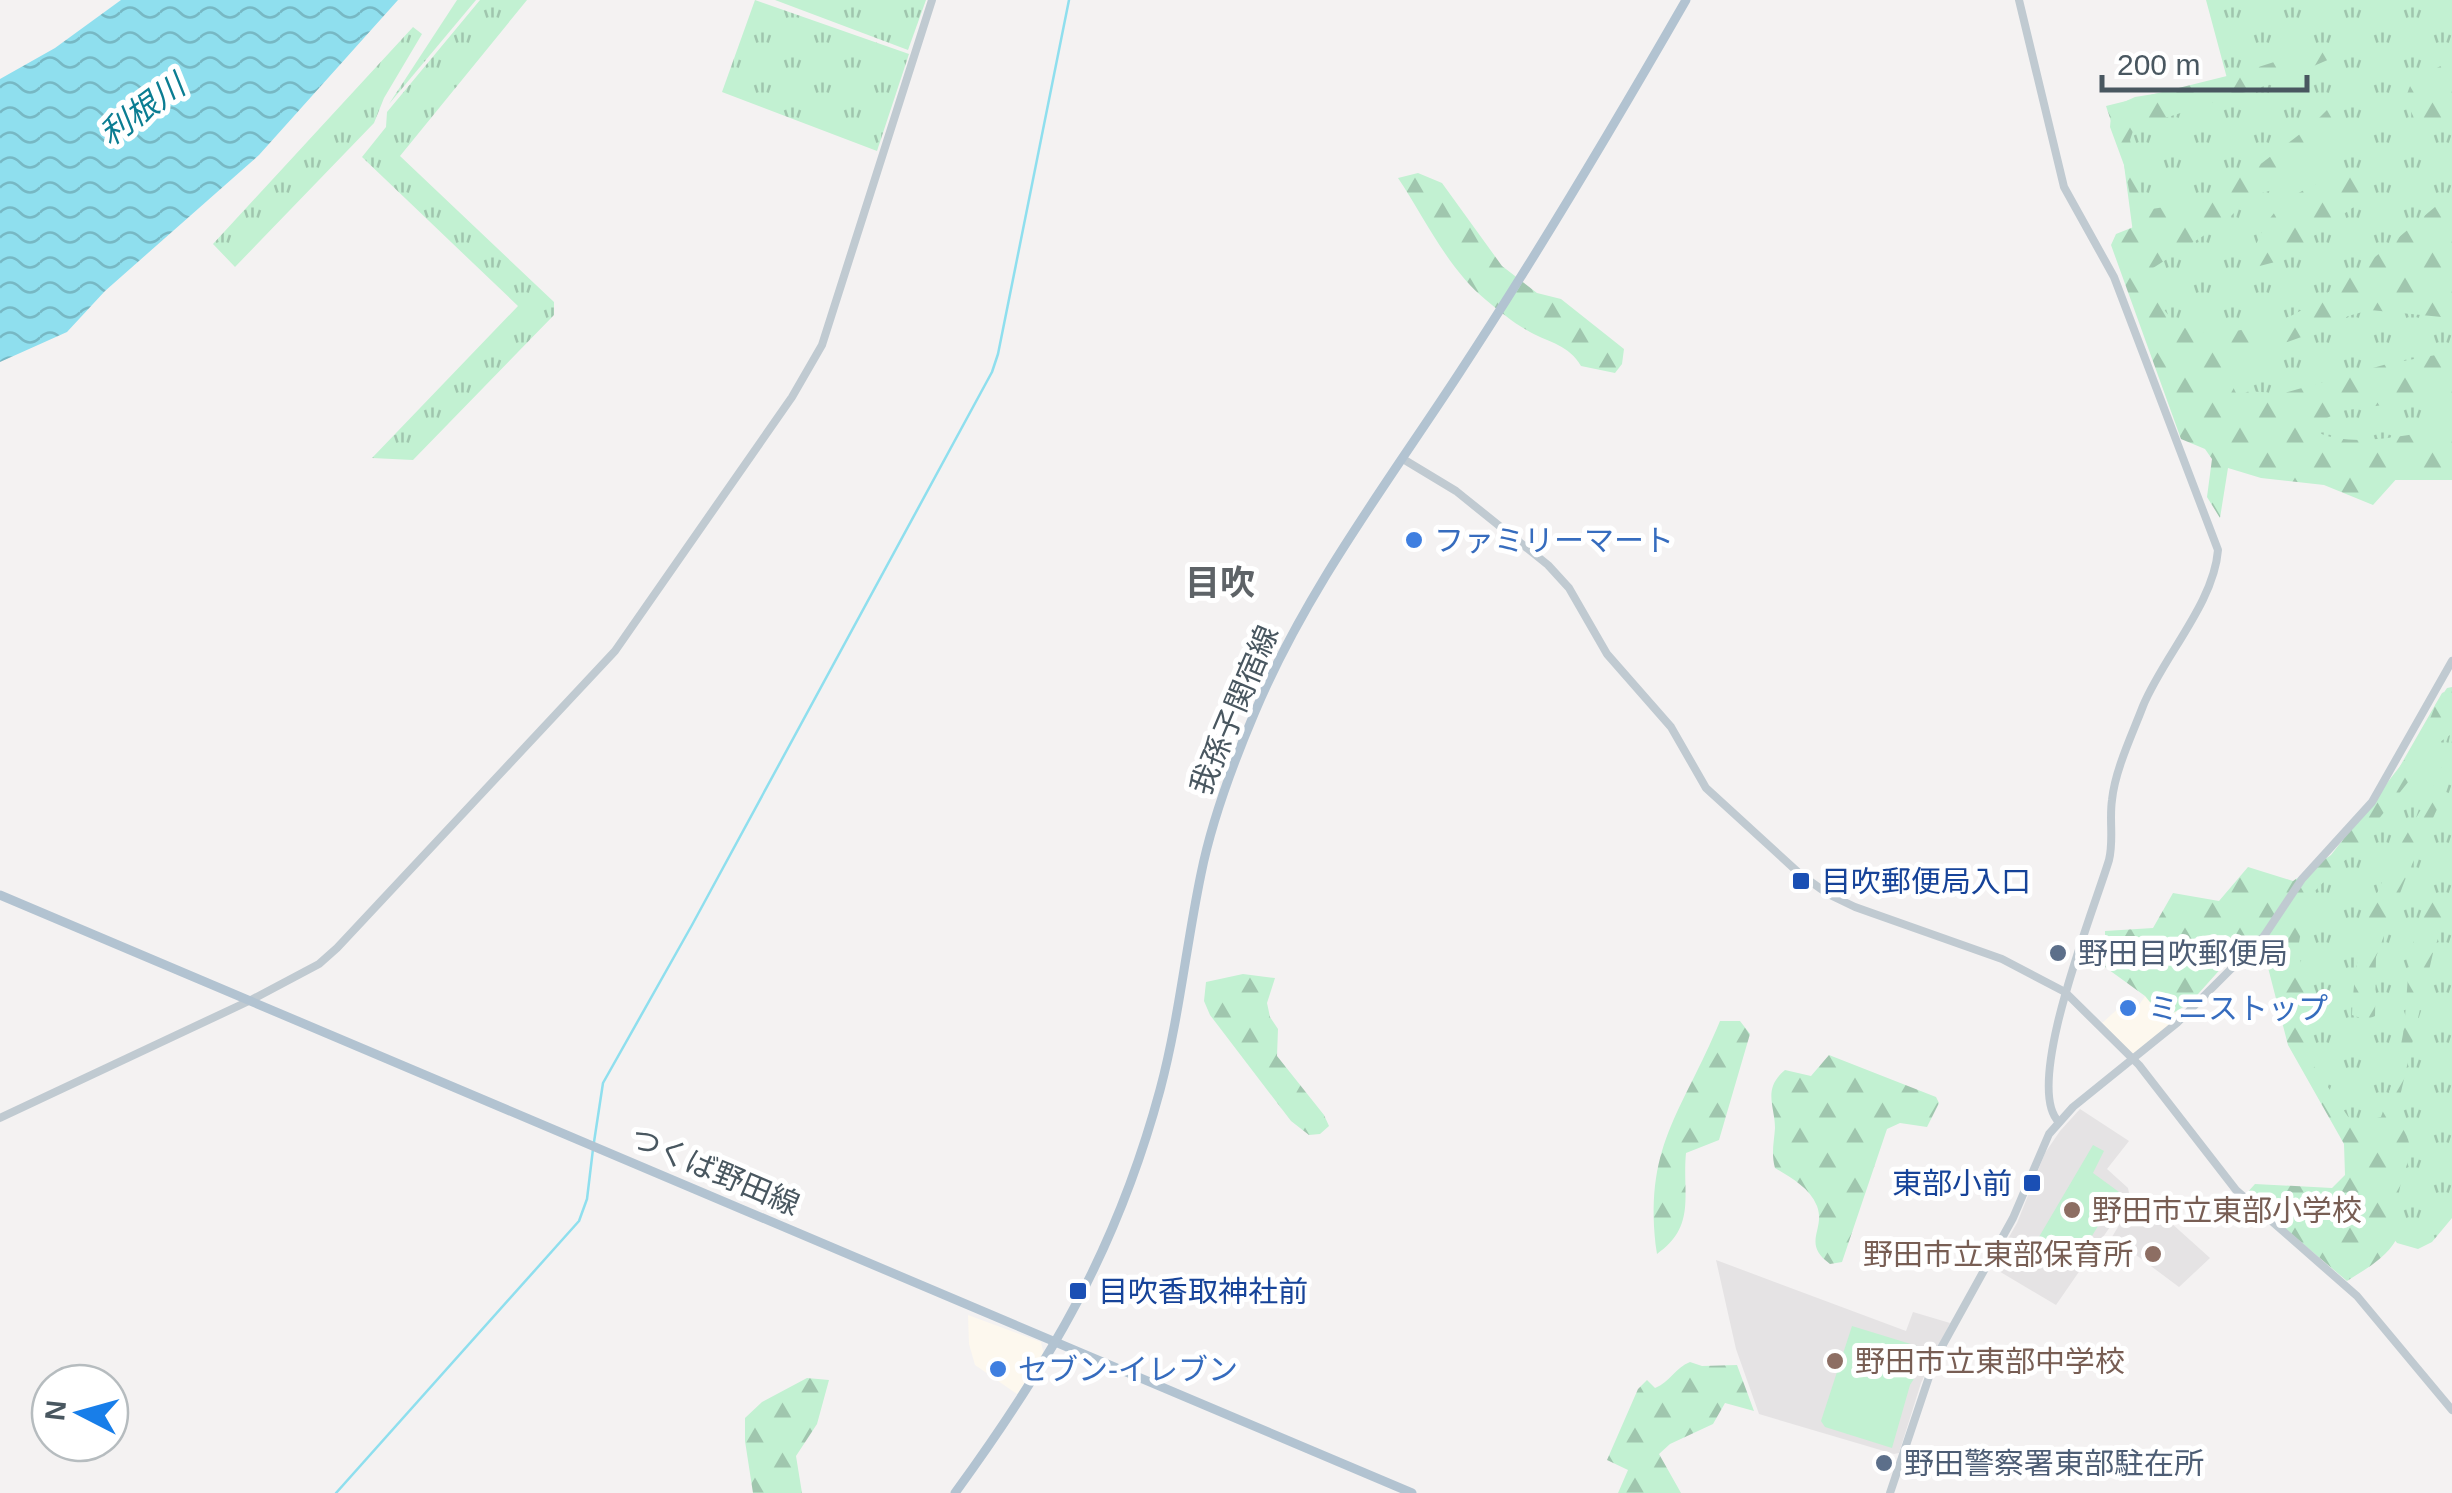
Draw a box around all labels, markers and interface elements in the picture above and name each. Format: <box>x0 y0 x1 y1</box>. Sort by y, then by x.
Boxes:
scale bar <box>2102 30 2307 92</box>
text: 200 m <box>2117 48 2200 81</box>
water label: 利根川 <box>93 65 194 153</box>
place label: ファミリーマート <box>1434 524 1674 557</box>
marker: ファミリーマート <box>1403 529 1425 551</box>
district label: 目吹 <box>1185 563 1255 602</box>
street label: 我孫子関宿線 <box>1184 621 1284 799</box>
place label: 目吹郵便局入口 <box>1821 865 2031 898</box>
marker: 目吹郵便局入口 <box>1790 870 1812 892</box>
place label: 野田目吹郵便局 <box>2078 937 2288 970</box>
marker: 野田目吹郵便局 <box>2047 942 2069 964</box>
place label: ミニストップ <box>2148 992 2328 1025</box>
marker: ミニストップ <box>2117 997 2139 1019</box>
street label: つくば野田線 <box>626 1121 804 1221</box>
place label: 東部小前 <box>1892 1167 2012 1200</box>
marker: 東部小前 <box>2021 1172 2043 1194</box>
place label: 野田市立東部小学校 <box>2092 1194 2362 1227</box>
marker: 野田市立東部小学校 <box>2061 1199 2083 1221</box>
place label: 野田市立東部保育所 <box>1863 1238 2133 1271</box>
marker: 野田市立東部保育所 <box>2142 1243 2164 1265</box>
place label: 目吹香取神社前 <box>1098 1275 1308 1308</box>
marker: 目吹香取神社前 <box>1067 1280 1089 1302</box>
place label: 野田市立東部中学校 <box>1855 1345 2125 1378</box>
marker: 野田市立東部中学校 <box>1824 1350 1846 1372</box>
place label: セブン-イレブン <box>1018 1353 1238 1386</box>
marker: セブン-イレブン <box>987 1358 1009 1380</box>
north arrow <box>30 1363 130 1463</box>
text: N <box>39 1399 72 1422</box>
place label: 野田警察署東部駐在所 <box>1904 1447 2204 1480</box>
marker: 野田警察署東部駐在所 <box>1873 1452 1895 1474</box>

